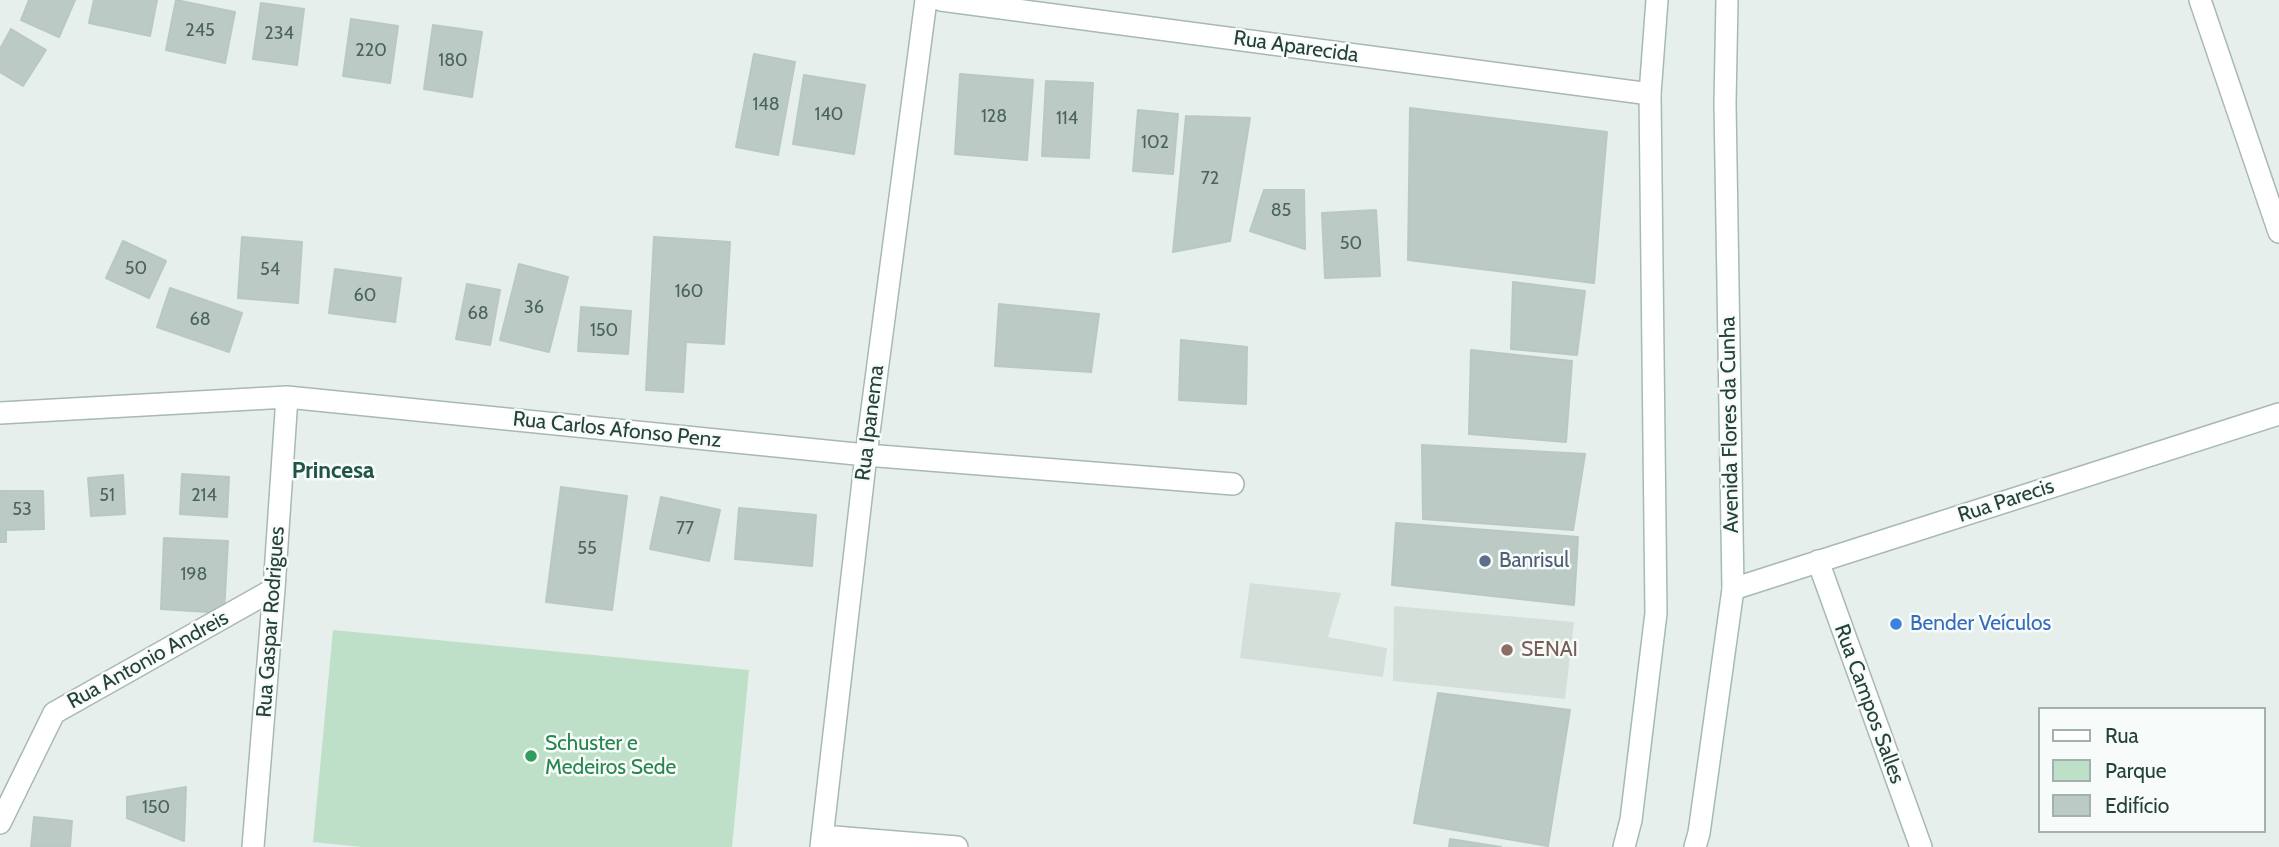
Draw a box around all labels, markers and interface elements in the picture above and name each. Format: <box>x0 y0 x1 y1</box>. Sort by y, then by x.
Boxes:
house number: 245 <box>185 20 215 42</box>
house number: 234 <box>264 23 294 45</box>
street label: Rua Aparecida <box>1232 26 1360 68</box>
house number: 220 <box>355 40 387 62</box>
house number: 180 <box>438 50 468 72</box>
house number: 148 <box>752 94 780 116</box>
house number: 140 <box>815 104 843 126</box>
house number: 128 <box>981 106 1007 128</box>
house number: 114 <box>1056 108 1078 130</box>
house number: 102 <box>1141 132 1169 154</box>
house number: 72 <box>1201 168 1219 190</box>
house number: 85 <box>1271 200 1291 222</box>
house number: 50 <box>1340 233 1362 255</box>
house number: 50 <box>125 258 147 280</box>
house number: 54 <box>260 259 280 281</box>
house number: 160 <box>675 281 703 303</box>
house number: 60 <box>354 285 376 307</box>
house number: 36 <box>524 297 544 319</box>
house number: 68 <box>467 303 489 325</box>
house number: 68 <box>189 309 211 331</box>
street label: Avenida Flores da Cunha <box>1716 316 1744 534</box>
house number: 150 <box>590 320 618 342</box>
street label: Rua Ipanema <box>850 364 890 482</box>
street label: Rua Carlos Afonso Penz <box>512 407 722 453</box>
district label: Princesa <box>292 457 374 485</box>
street label: Rua Parecis <box>1955 474 2057 528</box>
house number: 51 <box>99 485 115 507</box>
house number: 214 <box>191 485 217 507</box>
house number: 53 <box>12 499 32 521</box>
house number: 77 <box>676 518 694 540</box>
street label: Rua Gaspar Rodrigues <box>252 526 290 718</box>
house number: 55 <box>577 538 597 560</box>
place label: Banrisul <box>1499 548 1569 574</box>
marker: Banrisul <box>1477 553 1493 569</box>
house number: 198 <box>181 564 207 586</box>
street label: Rua Antonio Andreis <box>63 605 233 715</box>
place label: Bender Veículos <box>1910 611 2051 637</box>
marker: Bender Veículos <box>1888 616 1904 632</box>
street label: Rua Campos Salles <box>1828 621 1910 787</box>
place label: SENAI <box>1521 637 1578 663</box>
marker: SENAI <box>1499 642 1515 658</box>
legend <box>2038 707 2265 833</box>
text: Rua <box>2105 723 2139 748</box>
place label: Schuster e Medeiros Sede <box>545 731 676 781</box>
marker: Schuster e Medeiros Sede <box>523 748 539 764</box>
text: Parque <box>2105 758 2167 783</box>
text: Edifício <box>2105 793 2169 818</box>
house number: 150 <box>142 797 170 819</box>

